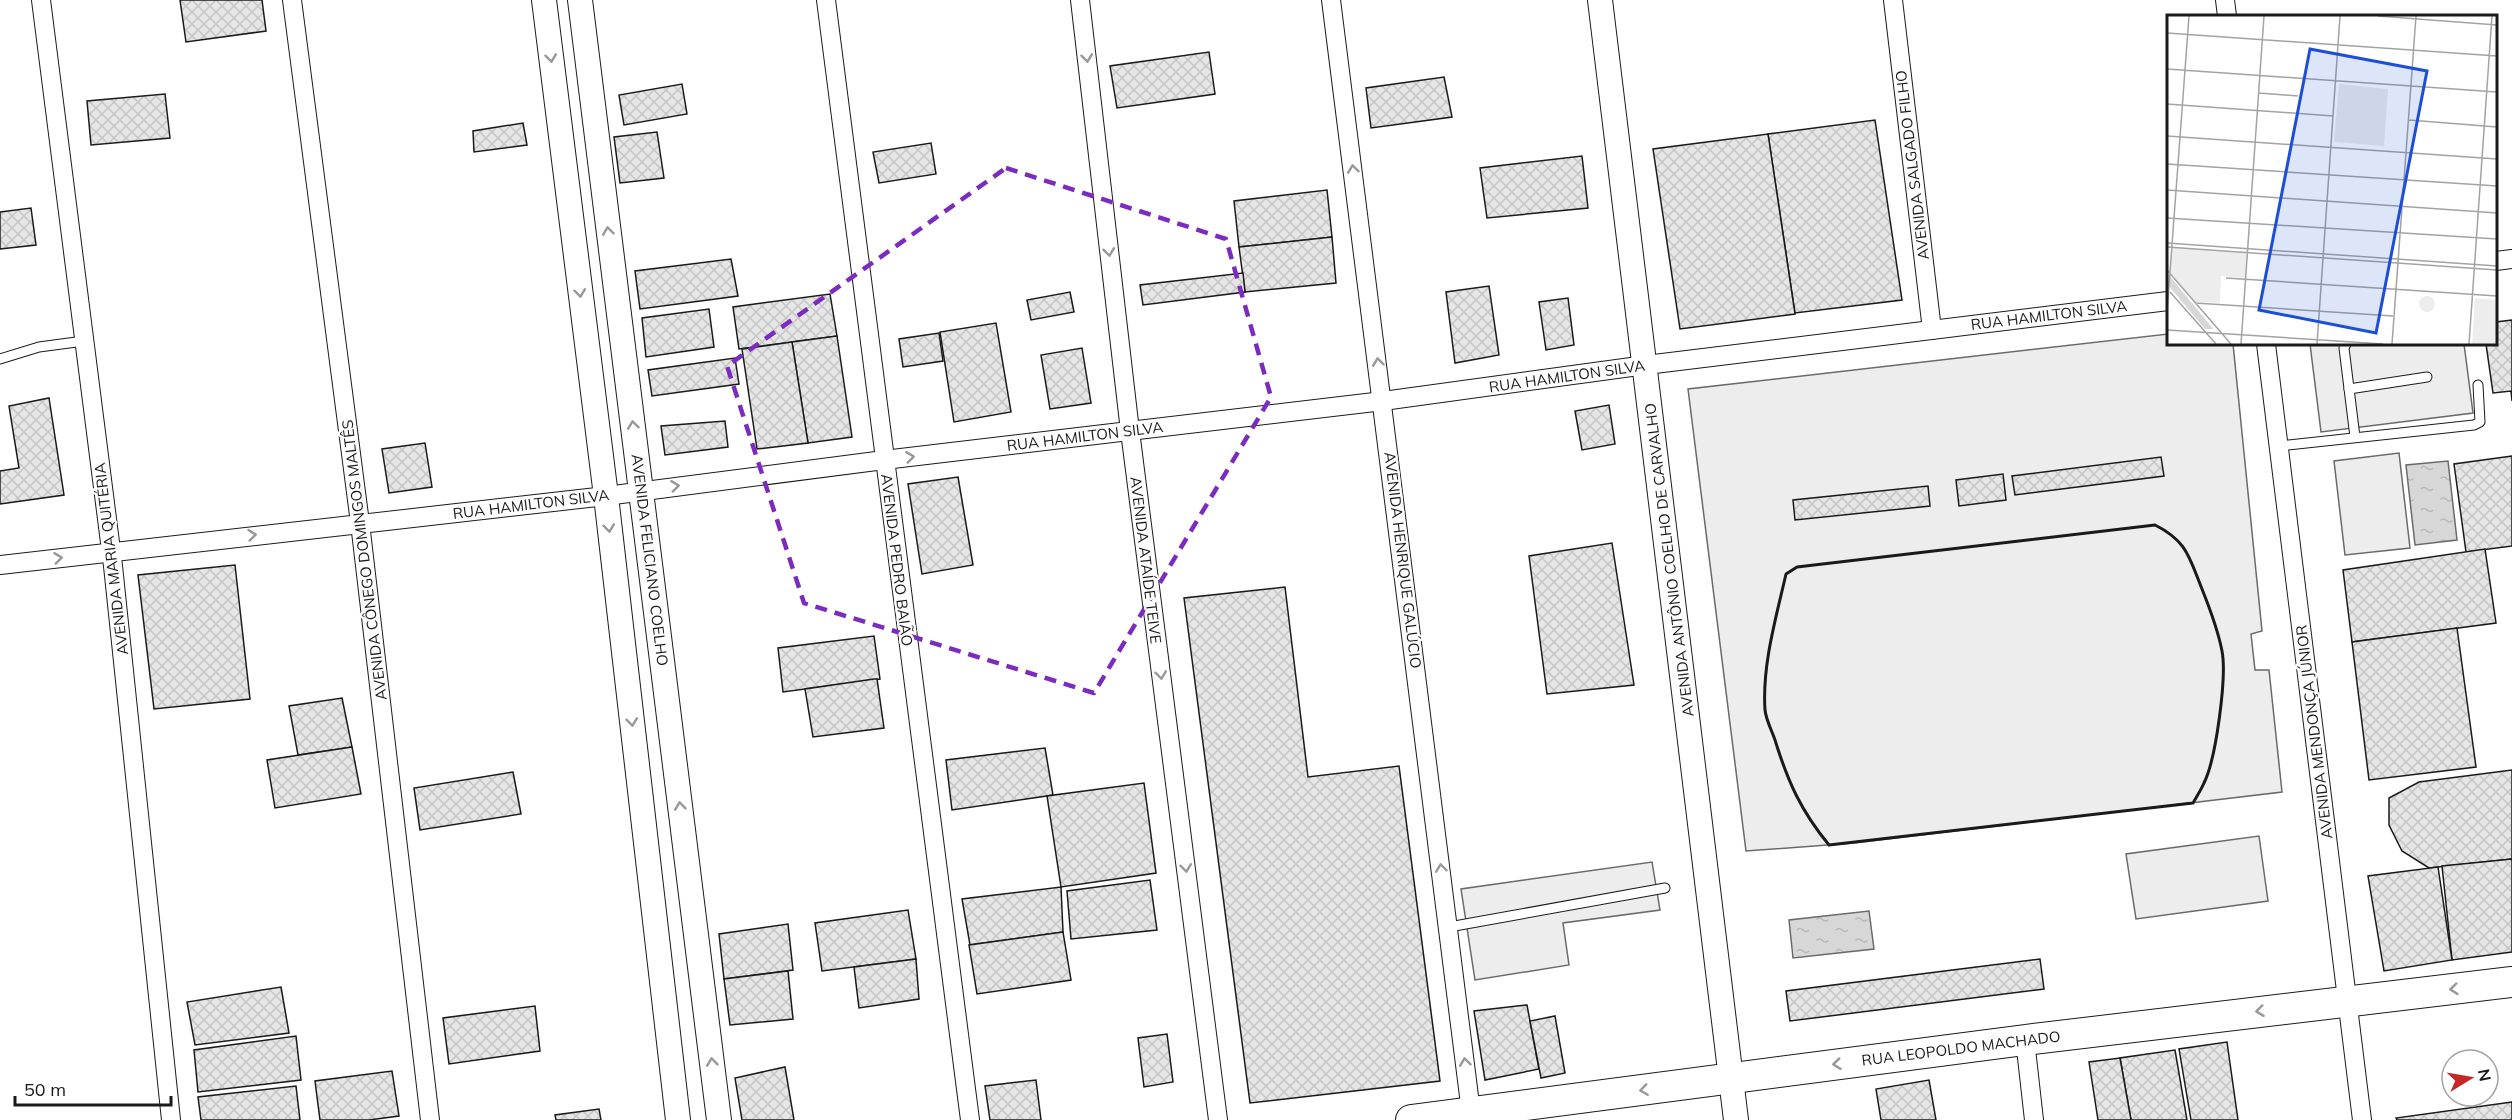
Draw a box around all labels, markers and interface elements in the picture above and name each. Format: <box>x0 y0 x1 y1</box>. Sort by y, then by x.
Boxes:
inset map <box>2167 15 2497 345</box>
one-way arrow <box>544 54 556 63</box>
one-way arrow <box>1080 54 1092 63</box>
street label: AVENIDA SALGADO FILHO <box>1891 69 1933 261</box>
one-way arrow <box>1347 164 1359 174</box>
one-way arrow <box>602 227 615 236</box>
one-way arrow <box>1102 247 1115 256</box>
one-way arrow <box>573 289 585 298</box>
street label: RUA HAMILTON SILVA <box>1970 296 2128 334</box>
street label: RUA HAMILTON SILVA <box>1488 356 1646 396</box>
one-way arrow <box>1372 358 1384 367</box>
street label: AVENIDA ANTÔNIO COELHO DE CARVALHO <box>1640 402 1698 718</box>
street label: RUA HAMILTON SILVA <box>1006 417 1164 455</box>
street label: AVENIDA CÔNEGO DOMINGOS MALTÊS <box>337 419 391 701</box>
one-way arrow <box>627 420 639 429</box>
one-way arrow <box>905 451 915 463</box>
street label: AVENIDA HENRIQUE GALÚCIO <box>1380 451 1426 669</box>
street label: AVENIDA FELICIANO COELHO <box>628 453 672 667</box>
street label: AVENIDA MARIA QUITÉRIA <box>90 462 132 656</box>
street label: AVENIDA PEDRO BAIÃO <box>877 473 917 647</box>
street label: AVENIDA ATAÍDE TEIVE <box>1126 475 1166 645</box>
one-way arrow <box>670 480 679 493</box>
street label: RUA HAMILTON SILVA <box>452 485 610 523</box>
one-way arrow <box>602 524 615 533</box>
one-way arrow <box>247 530 256 542</box>
one-way arrow <box>53 552 63 564</box>
street label: AVENIDA MENDONÇA JÚNIOR <box>2291 624 2337 840</box>
one-way arrow <box>1154 670 1167 679</box>
one-way arrow <box>625 718 638 727</box>
one-way arrow <box>675 801 687 810</box>
one-way arrow <box>1179 863 1191 873</box>
one-way arrow <box>1436 864 1448 873</box>
one-way arrow <box>2449 982 2458 994</box>
one-way arrow <box>2256 1004 2265 1017</box>
street label: RUA LEOPOLDO MACHADO <box>1861 1026 2061 1070</box>
north arrow <box>2440 1048 2500 1108</box>
one-way arrow <box>707 1057 719 1067</box>
one-way arrow <box>1460 1057 1472 1066</box>
one-way arrow <box>1833 1058 1842 1070</box>
text: N <box>2474 1067 2496 1083</box>
scale bar <box>15 1069 171 1107</box>
text: 50 m <box>24 1078 66 1101</box>
one-way arrow <box>1640 1083 1649 1095</box>

